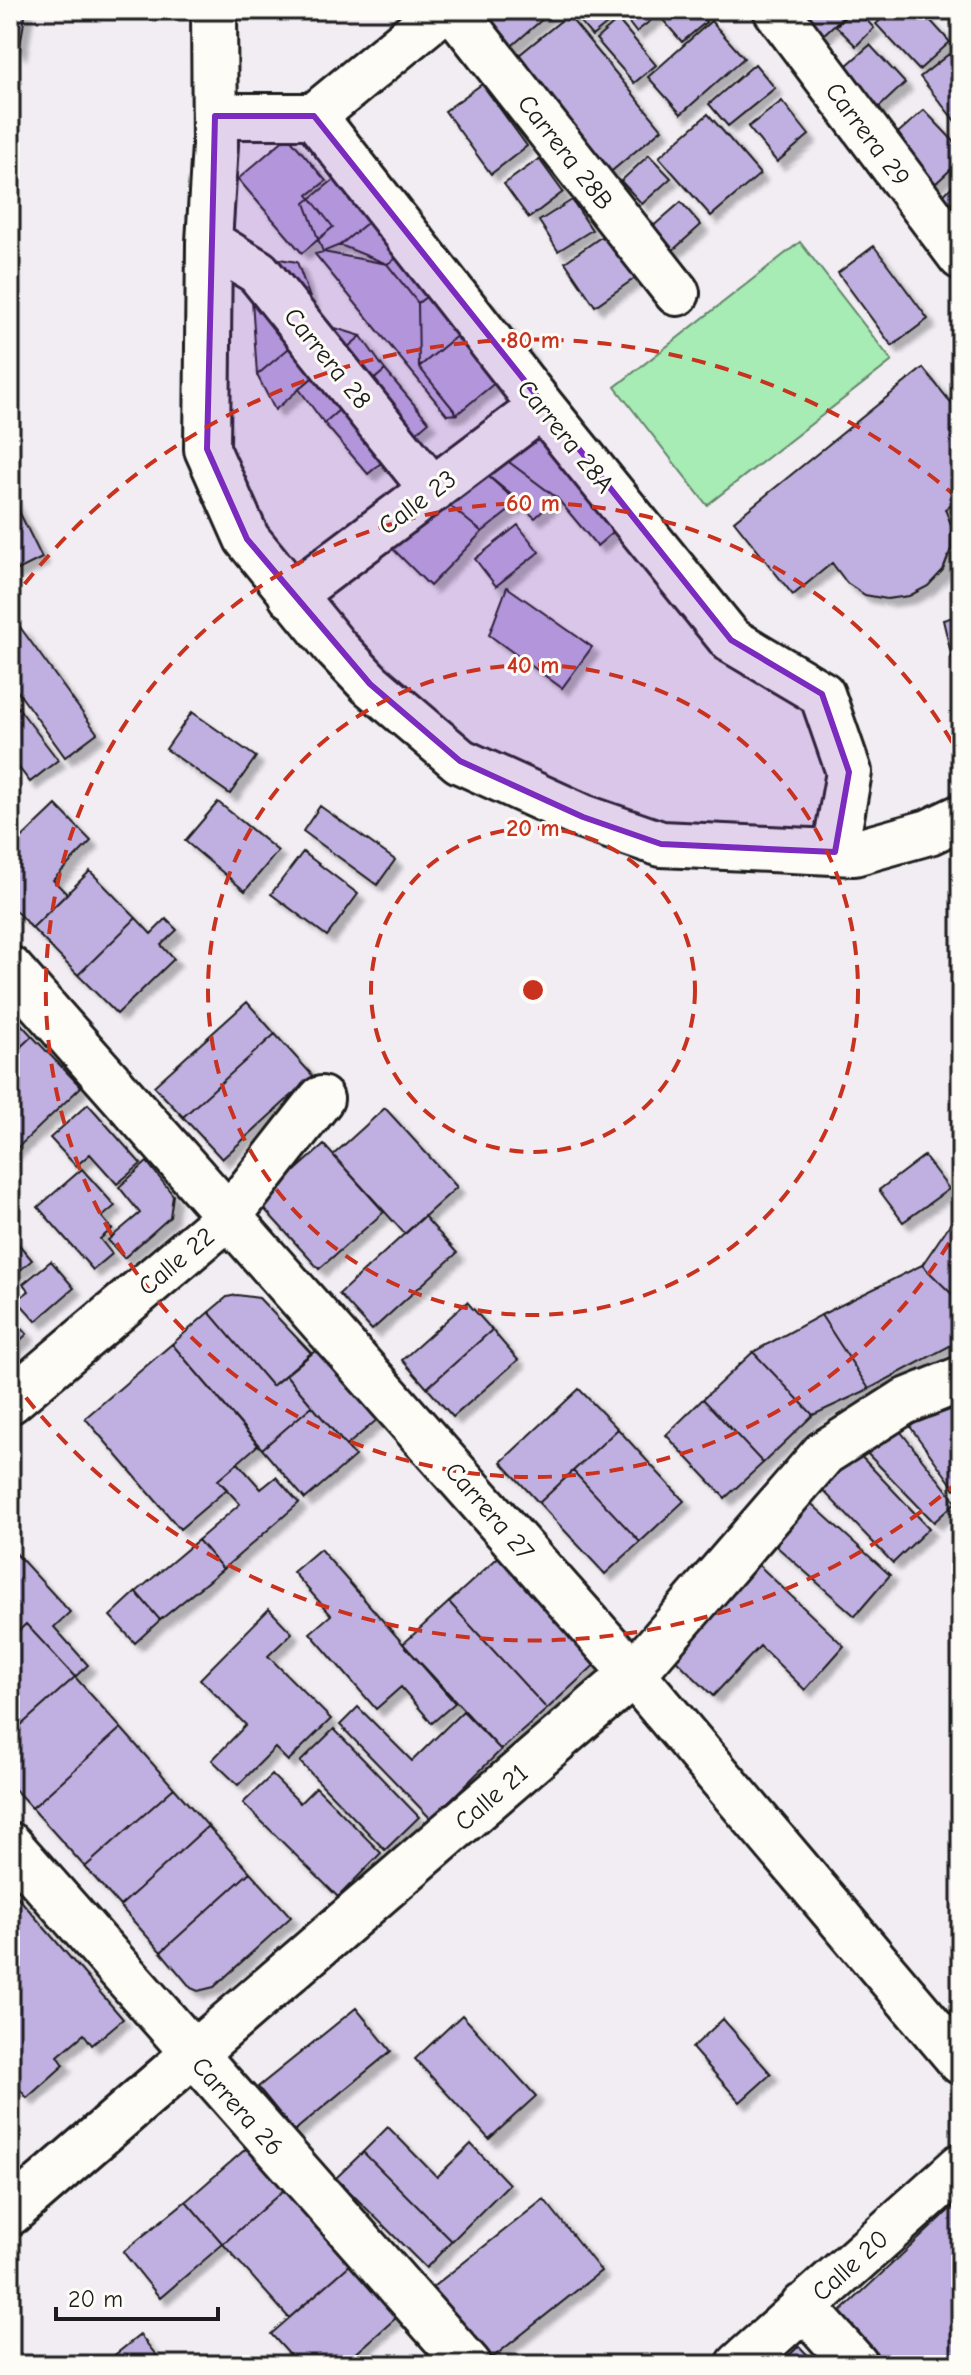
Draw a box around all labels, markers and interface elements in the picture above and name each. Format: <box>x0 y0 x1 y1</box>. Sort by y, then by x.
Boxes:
street label: Carrera 29 <box>819 77 916 192</box>
street label: Carrera 28B <box>511 89 619 216</box>
street label: Carrera 28 <box>277 302 377 415</box>
text: 80 m <box>506 326 560 354</box>
street label: Carrera 28A <box>511 374 620 499</box>
street label: Calle 23 <box>373 464 462 542</box>
text: 60 m <box>506 489 560 517</box>
text: 40 m <box>507 651 559 679</box>
text: 20 m <box>506 814 560 842</box>
centre of rings <box>519 976 547 1004</box>
street label: Calle 22 <box>133 1221 221 1302</box>
street label: Carrera 27 <box>438 1456 540 1567</box>
street label: Calle 21 <box>449 1758 534 1837</box>
street label: Carrera 26 <box>185 2051 289 2162</box>
street label: Calle 20 <box>806 2224 895 2308</box>
scale bar <box>56 2271 218 2321</box>
text: 20 m <box>68 2285 123 2313</box>

